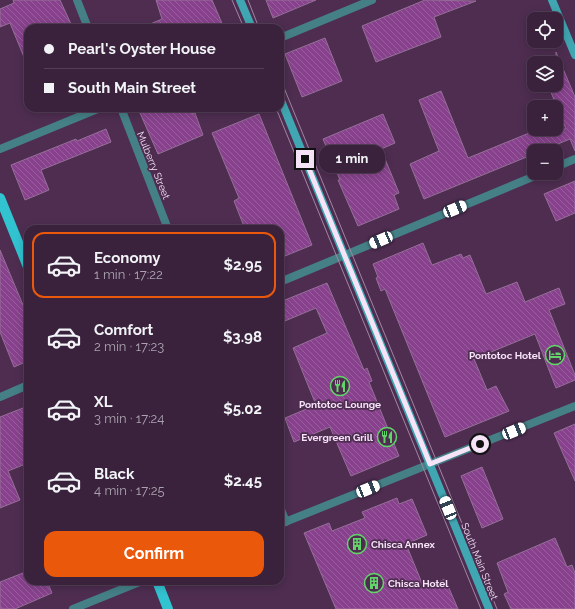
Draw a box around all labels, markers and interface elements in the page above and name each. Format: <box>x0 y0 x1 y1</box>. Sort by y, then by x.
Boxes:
map controls <box>527 12 563 180</box>
button: locate <box>527 12 563 48</box>
text: Pearl's Oyster House <box>68 40 216 58</box>
button: layers <box>527 56 563 92</box>
text: South Main Street <box>68 79 196 97</box>
button: + <box>527 100 563 136</box>
street label: Mulberry Street <box>135 130 172 201</box>
button: − <box>527 144 563 180</box>
callout: 1 min <box>319 145 385 173</box>
route end <box>296 150 314 168</box>
text: 1 min <box>336 151 368 166</box>
car <box>442 199 468 219</box>
car <box>368 230 394 250</box>
icon: car <box>46 247 82 283</box>
text: Economy <box>94 249 161 267</box>
text: $2.95 <box>224 256 262 274</box>
text: 1 min · 17:22 <box>94 267 163 282</box>
icon: car <box>46 319 82 355</box>
text: Comfort <box>94 321 153 339</box>
text: $3.98 <box>223 328 262 346</box>
text: 2 min · 17:23 <box>94 339 164 354</box>
hotel icon: Pontotoc Hotel <box>544 344 566 366</box>
place label: Pontotoc Hotel <box>469 350 542 361</box>
restaurant icon: Pontotoc Lounge <box>329 375 351 397</box>
icon: car <box>46 391 82 427</box>
text: XL <box>94 393 112 411</box>
place label: Pontotoc Lounge <box>299 399 381 410</box>
text: $5.02 <box>223 400 262 418</box>
text: 3 min · 17:24 <box>94 411 164 426</box>
car <box>501 421 527 441</box>
restaurant icon: Evergreen Grill <box>376 426 398 448</box>
place label: Evergreen Grill <box>301 432 374 443</box>
route start <box>471 435 489 453</box>
icon: car <box>46 463 82 499</box>
text: Black <box>94 465 134 483</box>
text: $2.45 <box>224 472 262 490</box>
car <box>355 479 381 499</box>
text: 4 min · 17:25 <box>94 483 165 498</box>
car <box>438 495 458 521</box>
street label: South Main Street <box>459 521 500 602</box>
button: Confirm <box>44 531 264 577</box>
building icon: Chisca Annex <box>346 533 368 555</box>
place label: Chisca Annex <box>371 539 435 550</box>
building icon: Chisca Hotel <box>363 572 385 594</box>
place label: Chisca Hotel <box>388 578 449 589</box>

